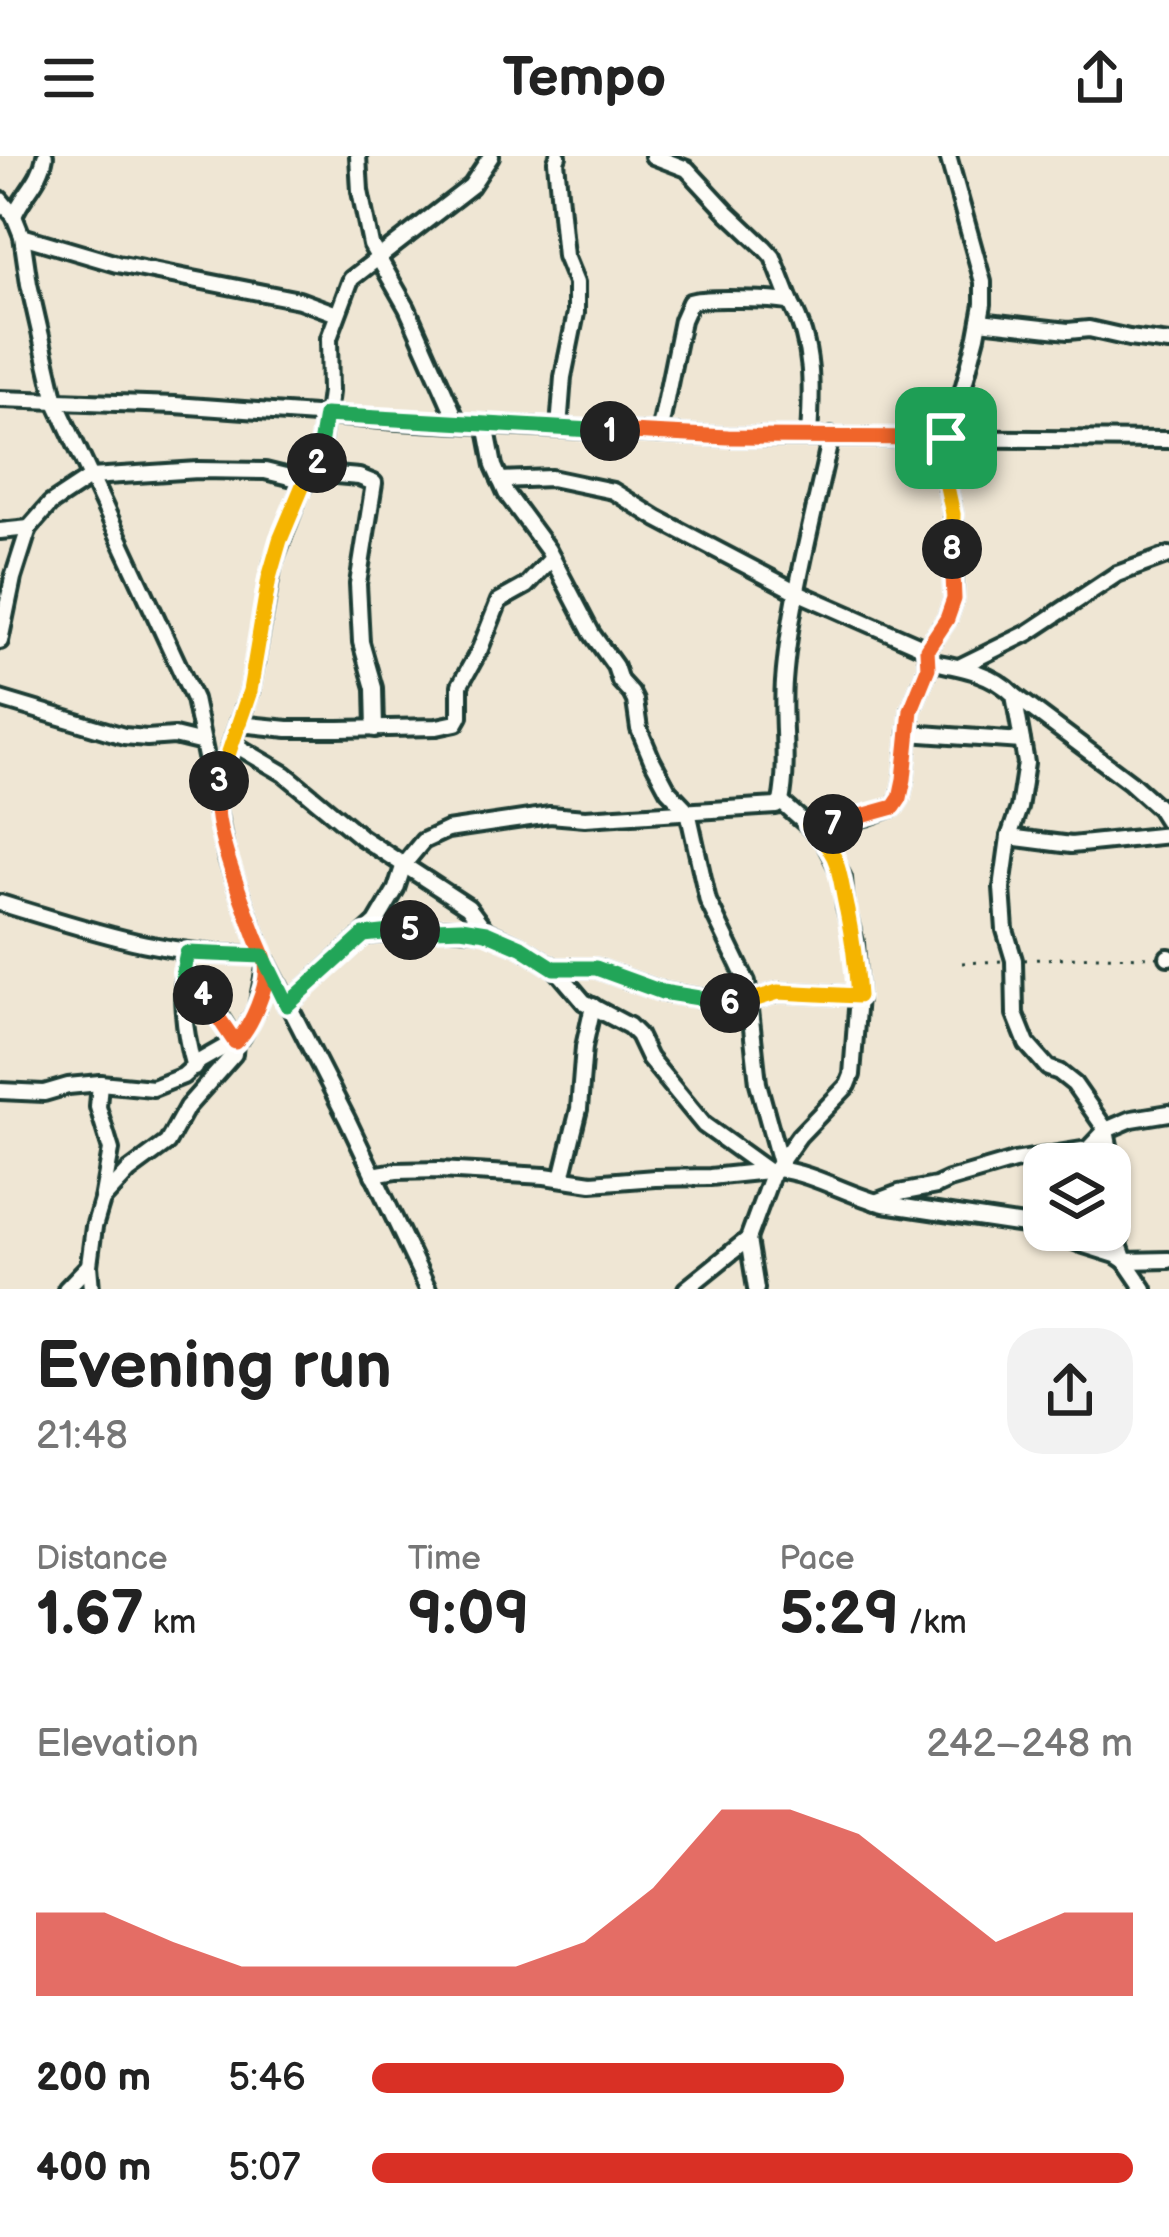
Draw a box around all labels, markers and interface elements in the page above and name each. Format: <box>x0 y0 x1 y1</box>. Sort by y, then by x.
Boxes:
icon: menu <box>36 45 102 111</box>
icon: share <box>1067 45 1133 111</box>
text: Tempo <box>503 46 666 111</box>
pin <box>895 387 997 489</box>
pin: 1 <box>580 401 640 461</box>
icon: arrive <box>913 405 979 471</box>
text: 1 <box>603 411 617 451</box>
pin: 2 <box>287 433 347 493</box>
text: 2 <box>307 443 327 483</box>
pin: 8 <box>922 519 982 579</box>
text: 8 <box>942 529 962 569</box>
pin: 3 <box>189 751 249 811</box>
text: 3 <box>209 761 229 801</box>
pin: 7 <box>803 794 863 854</box>
text: 7 <box>824 804 842 844</box>
pin: 5 <box>380 900 440 960</box>
text: 5 <box>400 910 420 950</box>
pin: 4 <box>173 965 233 1025</box>
pin: 6 <box>700 973 760 1033</box>
text: 4 <box>193 975 213 1015</box>
text: 6 <box>720 983 740 1023</box>
map controls <box>1023 1143 1131 1251</box>
button: layers <box>1023 1143 1131 1251</box>
text: Evening run <box>36 1328 392 1407</box>
button: share <box>1007 1328 1133 1454</box>
text: 21:48 <box>36 1413 128 1460</box>
text: Distance <box>36 1539 168 1579</box>
text: Time <box>408 1539 481 1579</box>
text: Pace <box>779 1539 855 1579</box>
text: 1.67 <box>36 1579 144 1651</box>
text: 9:09 <box>408 1579 530 1651</box>
text: 5:29 <box>779 1579 899 1651</box>
text: km <box>144 1603 196 1643</box>
text: /km <box>899 1603 967 1643</box>
text: Elevation <box>36 1721 199 1768</box>
text: 242–248 m <box>926 1721 1133 1768</box>
text: 200 m <box>36 2055 151 2102</box>
text: 5:46 <box>228 2055 306 2102</box>
text: 400 m <box>36 2145 151 2192</box>
text: 5:07 <box>228 2145 300 2192</box>

